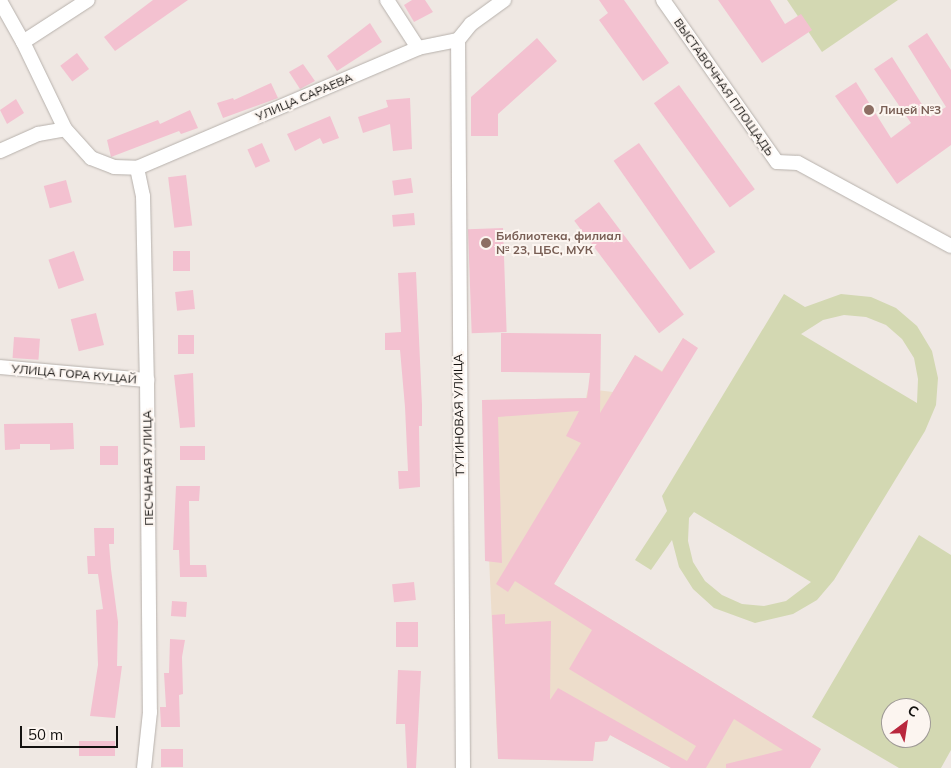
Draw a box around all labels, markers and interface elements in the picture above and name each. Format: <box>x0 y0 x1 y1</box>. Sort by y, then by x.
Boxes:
street label: ВЫСТАВОЧНАЯ ПЛОЩАДЬ <box>671 15 777 159</box>
street label: УЛИЦА САРАЕВА <box>253 70 355 124</box>
place label: Лицей №3 <box>879 103 941 117</box>
marker: Лицей №3 <box>863 104 875 116</box>
place label: Библиотека, филиал № 23, ЦБС, МУК <box>496 229 621 257</box>
marker: Библиотека, филиал № 23, ЦБС, МУК <box>480 237 492 249</box>
street label: ТУТИНОВАЯ УЛИЦА <box>451 354 467 476</box>
street label: УЛИЦА ГОРА КУЦАЙ <box>11 361 137 387</box>
street label: ПЕСЧАНАЯ УЛИЦА <box>140 410 156 526</box>
north arrow <box>881 698 931 748</box>
text: С <box>904 701 922 721</box>
scale bar <box>22 716 120 748</box>
text: 50 m <box>28 725 63 744</box>

